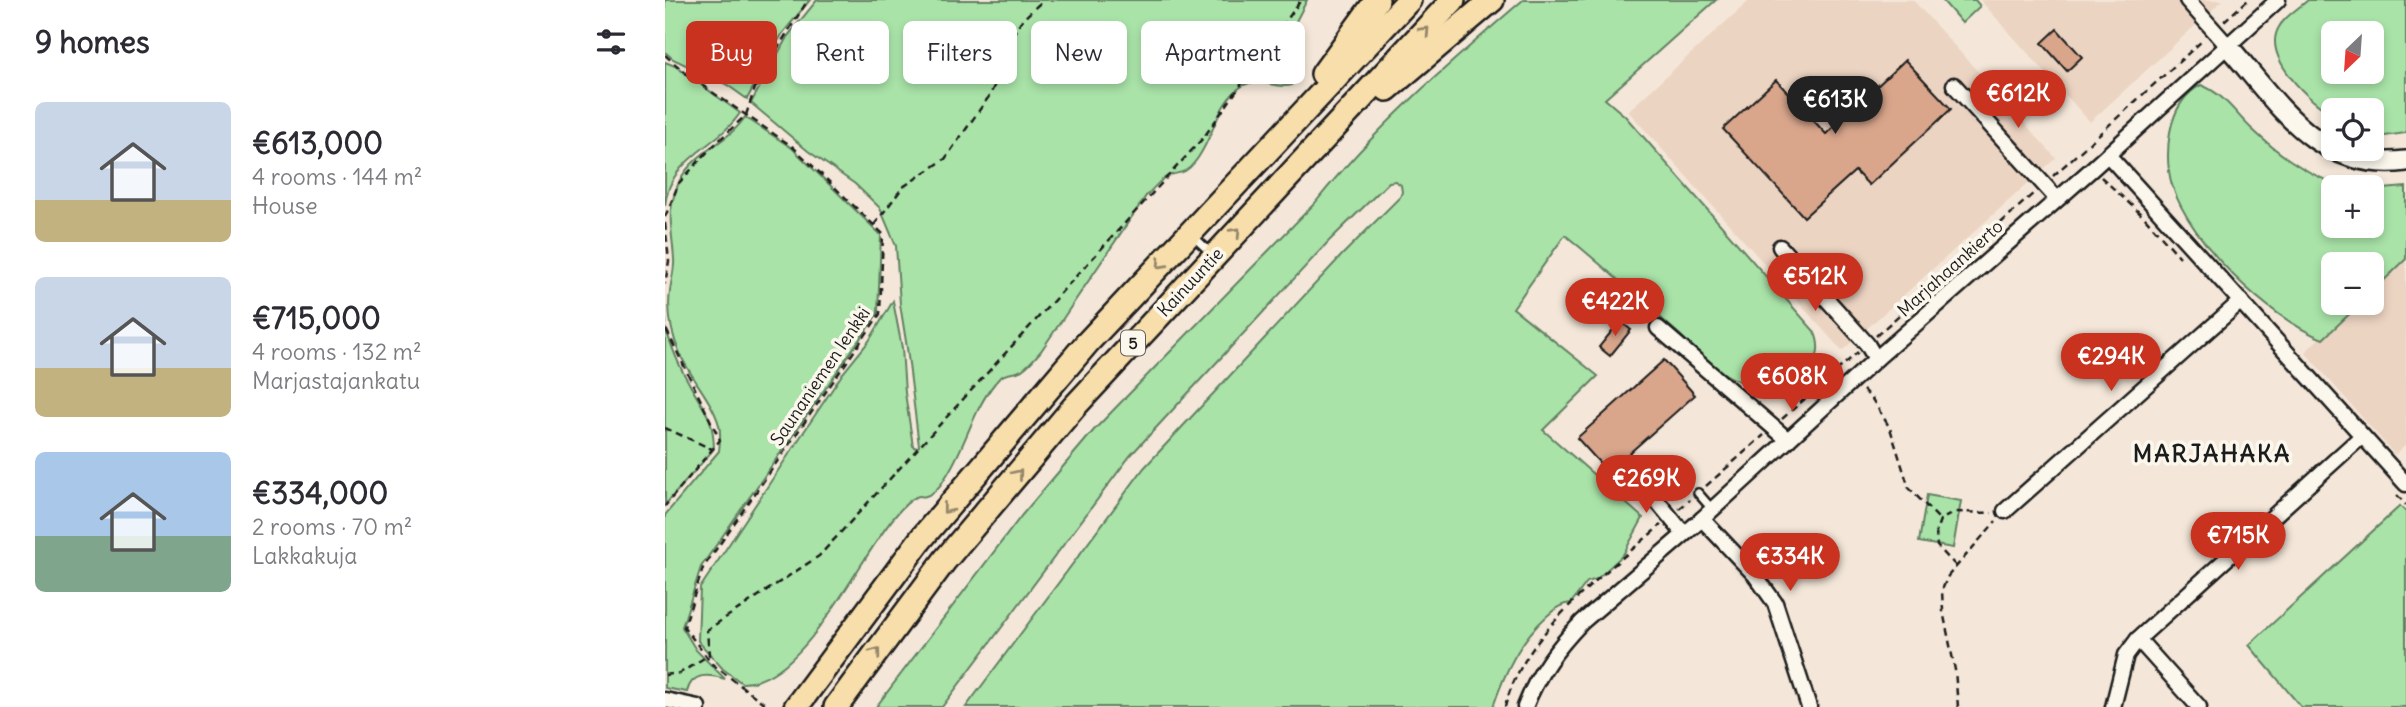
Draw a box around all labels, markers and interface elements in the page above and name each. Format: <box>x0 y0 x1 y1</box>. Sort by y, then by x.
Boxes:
chip: Buy <box>686 21 777 84</box>
chip: Rent <box>791 21 889 84</box>
chip: Filters <box>903 21 1017 84</box>
chip: New <box>1031 21 1127 84</box>
chip: Apartment <box>1141 21 1305 84</box>
north arrow <box>2321 21 2383 84</box>
map controls <box>2321 21 2384 315</box>
text: 9 homes <box>35 23 150 61</box>
icon: filters <box>592 23 630 61</box>
one-way arrow <box>1416 26 1429 39</box>
pin: €612K <box>1969 71 2067 130</box>
pin: €613K <box>1786 76 1884 136</box>
text: €612K <box>1986 78 2050 107</box>
text: €613K <box>1803 84 1867 113</box>
button: locate <box>2321 98 2384 161</box>
text: €613,000 <box>252 124 383 162</box>
icon: home <box>91 130 175 214</box>
text: 4 rooms · 144 m² <box>252 162 422 191</box>
button: + <box>2321 175 2384 238</box>
text: House <box>252 191 318 220</box>
street label: Marjahaankierto <box>1892 215 2008 321</box>
one-way arrow <box>1227 227 1240 240</box>
street label: Kainuuntie <box>1152 242 1228 322</box>
button: − <box>2321 252 2384 315</box>
pin: €512K <box>1766 254 1864 313</box>
one-way arrow <box>1157 256 1169 269</box>
text: €512K <box>1783 261 1847 290</box>
pin: €422K <box>1566 278 1664 338</box>
text: €422K <box>1581 286 1649 315</box>
text: €715,000 <box>252 299 381 337</box>
street label: Saunaniemen lenkki <box>765 302 875 450</box>
icon: home <box>91 305 175 389</box>
road number: 5 <box>1121 330 1145 356</box>
pin: €294K <box>2062 334 2160 393</box>
text: 4 rooms · 132 m² <box>252 337 422 366</box>
text: €294K <box>2077 341 2145 370</box>
pin: €608K <box>1743 354 1841 413</box>
text: €608K <box>1757 361 1827 390</box>
text: Marjastajankatu <box>252 366 420 395</box>
district label: MARJAHAKA <box>2133 438 2291 468</box>
pin: €269K <box>1597 456 1695 515</box>
text: €269K <box>1612 463 1680 492</box>
one-way arrow <box>1009 469 1022 481</box>
text: €334,000 <box>252 474 388 512</box>
icon: home <box>91 480 175 564</box>
one-way arrow <box>942 501 955 513</box>
text: 2 rooms · 70 m² <box>252 512 412 541</box>
pin: €715K <box>2189 512 2287 572</box>
text: €715K <box>2207 520 2269 549</box>
pin: €334K <box>1741 534 1839 593</box>
text: Lakkakuja <box>252 541 357 570</box>
text: €334K <box>1756 541 1824 570</box>
one-way arrow <box>868 647 881 660</box>

